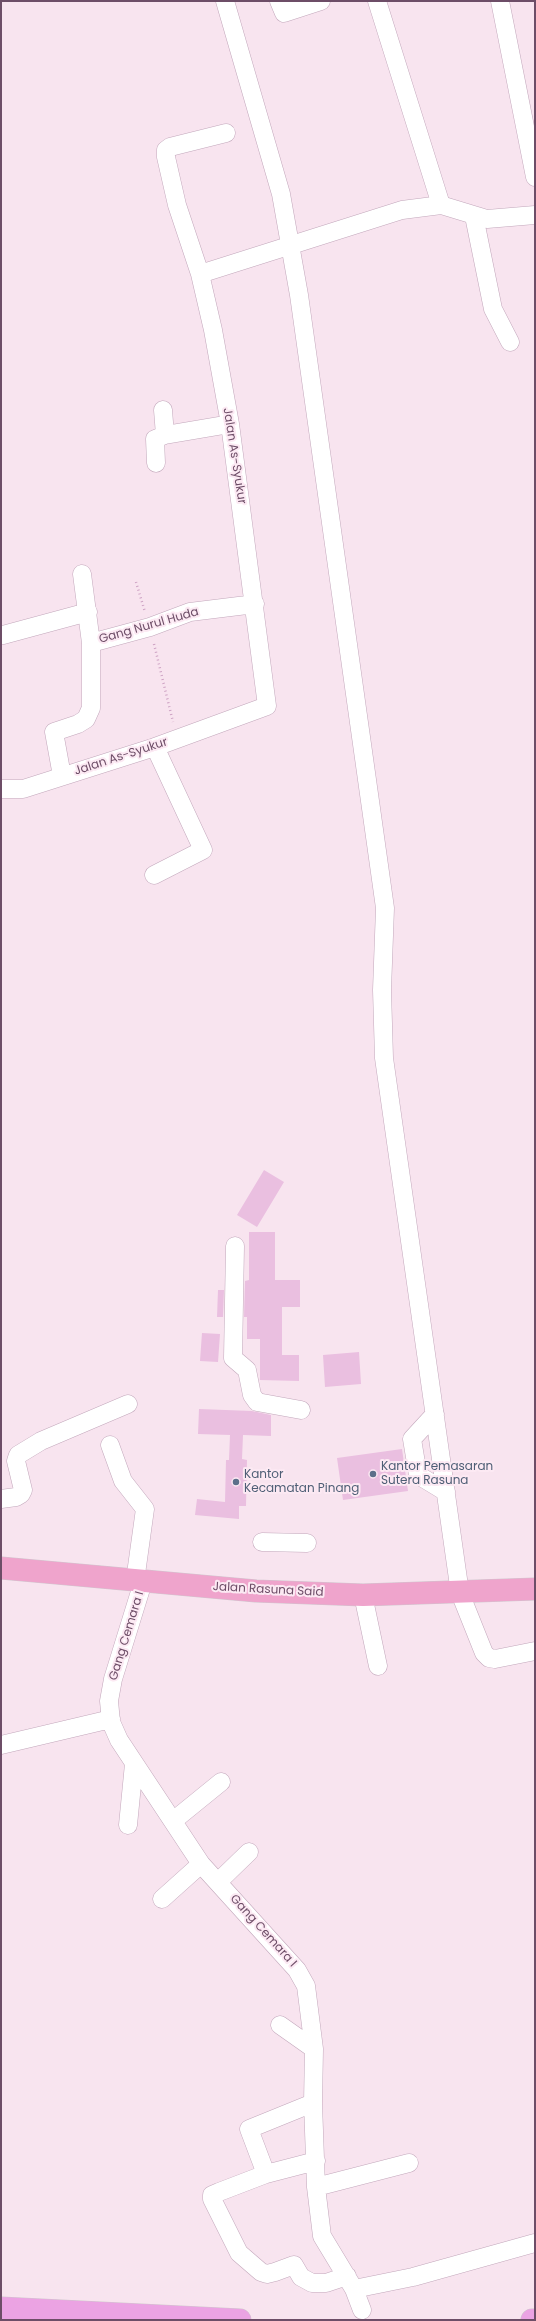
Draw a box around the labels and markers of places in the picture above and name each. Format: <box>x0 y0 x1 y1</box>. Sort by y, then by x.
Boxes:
place label: Kantor Pemasaran Sutera Rasuna <box>381 1460 493 1488</box>
place label: Kantor Kecamatan Pinang <box>244 1468 359 1496</box>
marker: Kantor Pemasaran Sutera Rasuna <box>368 1469 378 1479</box>
marker: Kantor Kecamatan Pinang <box>231 1477 241 1487</box>

